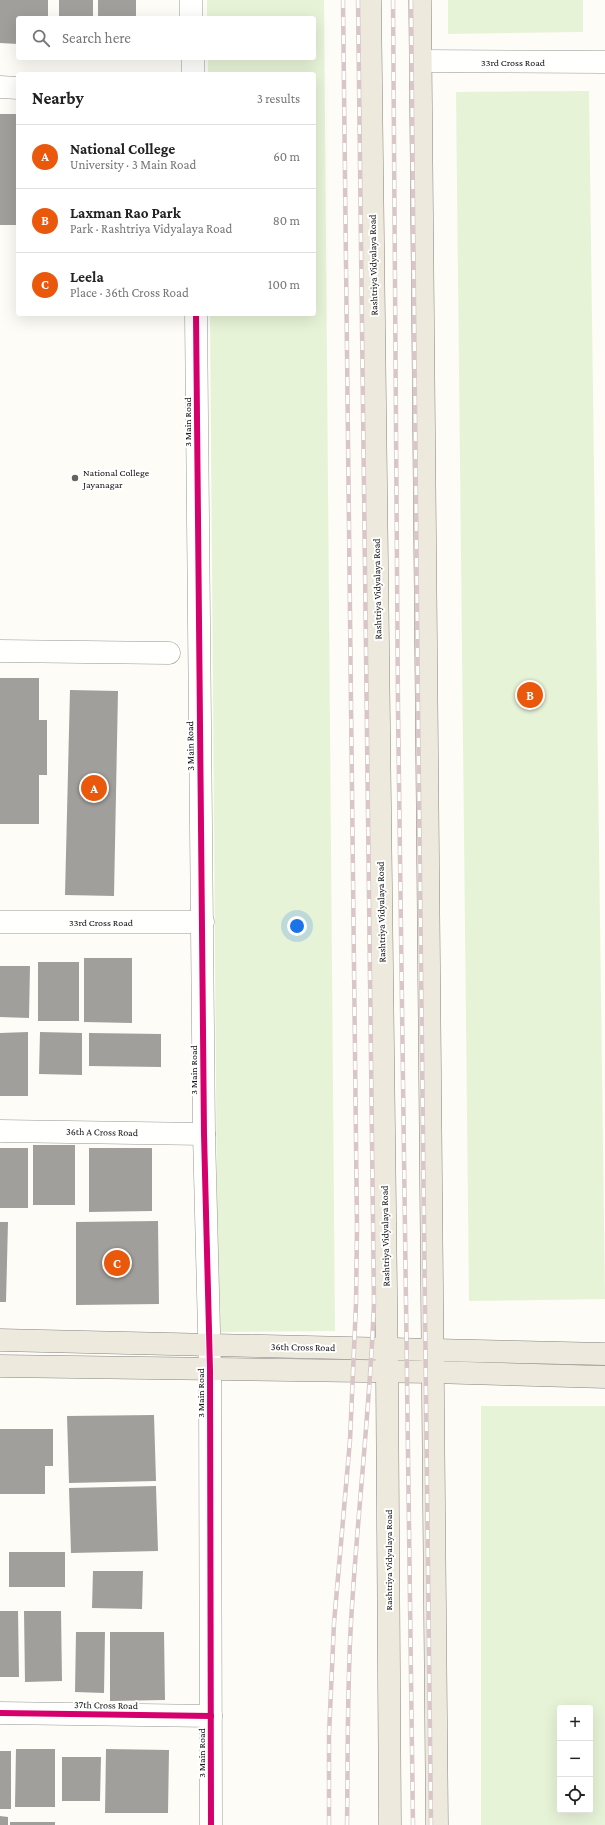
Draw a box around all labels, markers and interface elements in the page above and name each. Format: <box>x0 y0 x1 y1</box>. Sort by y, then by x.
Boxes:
search box <box>16 16 316 60</box>
icon: search <box>30 27 52 49</box>
text: Search here <box>62 30 131 46</box>
street label: 33rd Cross Road <box>481 57 546 68</box>
text: Nearby <box>32 89 84 108</box>
text: 3 results <box>257 91 300 106</box>
text: National College <box>70 141 175 157</box>
text: A <box>41 149 49 164</box>
text: 60 m <box>273 149 300 164</box>
text: University · 3 Main Road <box>70 157 196 172</box>
text: Laxman Rao Park <box>70 205 181 221</box>
text: B <box>41 213 49 228</box>
text: 80 m <box>273 213 300 228</box>
street label: Rashtriya Vidyalaya Road <box>367 214 379 316</box>
text: Park · Rashtriya Vidyalaya Road <box>70 221 232 236</box>
text: Leela <box>70 269 104 285</box>
text: C <box>41 277 49 292</box>
text: 100 m <box>268 277 300 292</box>
text: Place · 36th Cross Road <box>70 285 189 300</box>
street label: 3 Main Road <box>182 396 193 447</box>
place label: National College Jayanagar <box>82 467 150 490</box>
marker: National College Jayanagar <box>70 473 80 483</box>
street label: Rashtriya Vidyalaya Road <box>371 538 383 640</box>
pin: B <box>517 680 543 710</box>
street label: 3 Main Road <box>184 720 196 771</box>
pin: A <box>81 773 107 803</box>
street label: Rashtriya Vidyalaya Road <box>375 861 387 963</box>
your location <box>287 916 307 936</box>
street label: 33rd Cross Road <box>69 917 134 928</box>
street label: 3 Main Road <box>188 1044 199 1095</box>
street label: 36th A Cross Road <box>66 1126 139 1138</box>
street label: Rashtriya Vidyalaya Road <box>379 1185 391 1287</box>
pin: C <box>104 1248 130 1278</box>
street label: 36th Cross Road <box>271 1341 336 1353</box>
street label: 3 Main Road <box>195 1367 206 1418</box>
street label: Rashtriya Vidyalaya Road <box>383 1509 394 1611</box>
street label: 37th Cross Road <box>74 1699 139 1711</box>
map controls <box>557 1705 593 1813</box>
button: + <box>557 1705 593 1741</box>
street label: 3 Main Road <box>196 1727 207 1778</box>
button: − <box>557 1741 593 1777</box>
button: locate <box>557 1777 593 1813</box>

